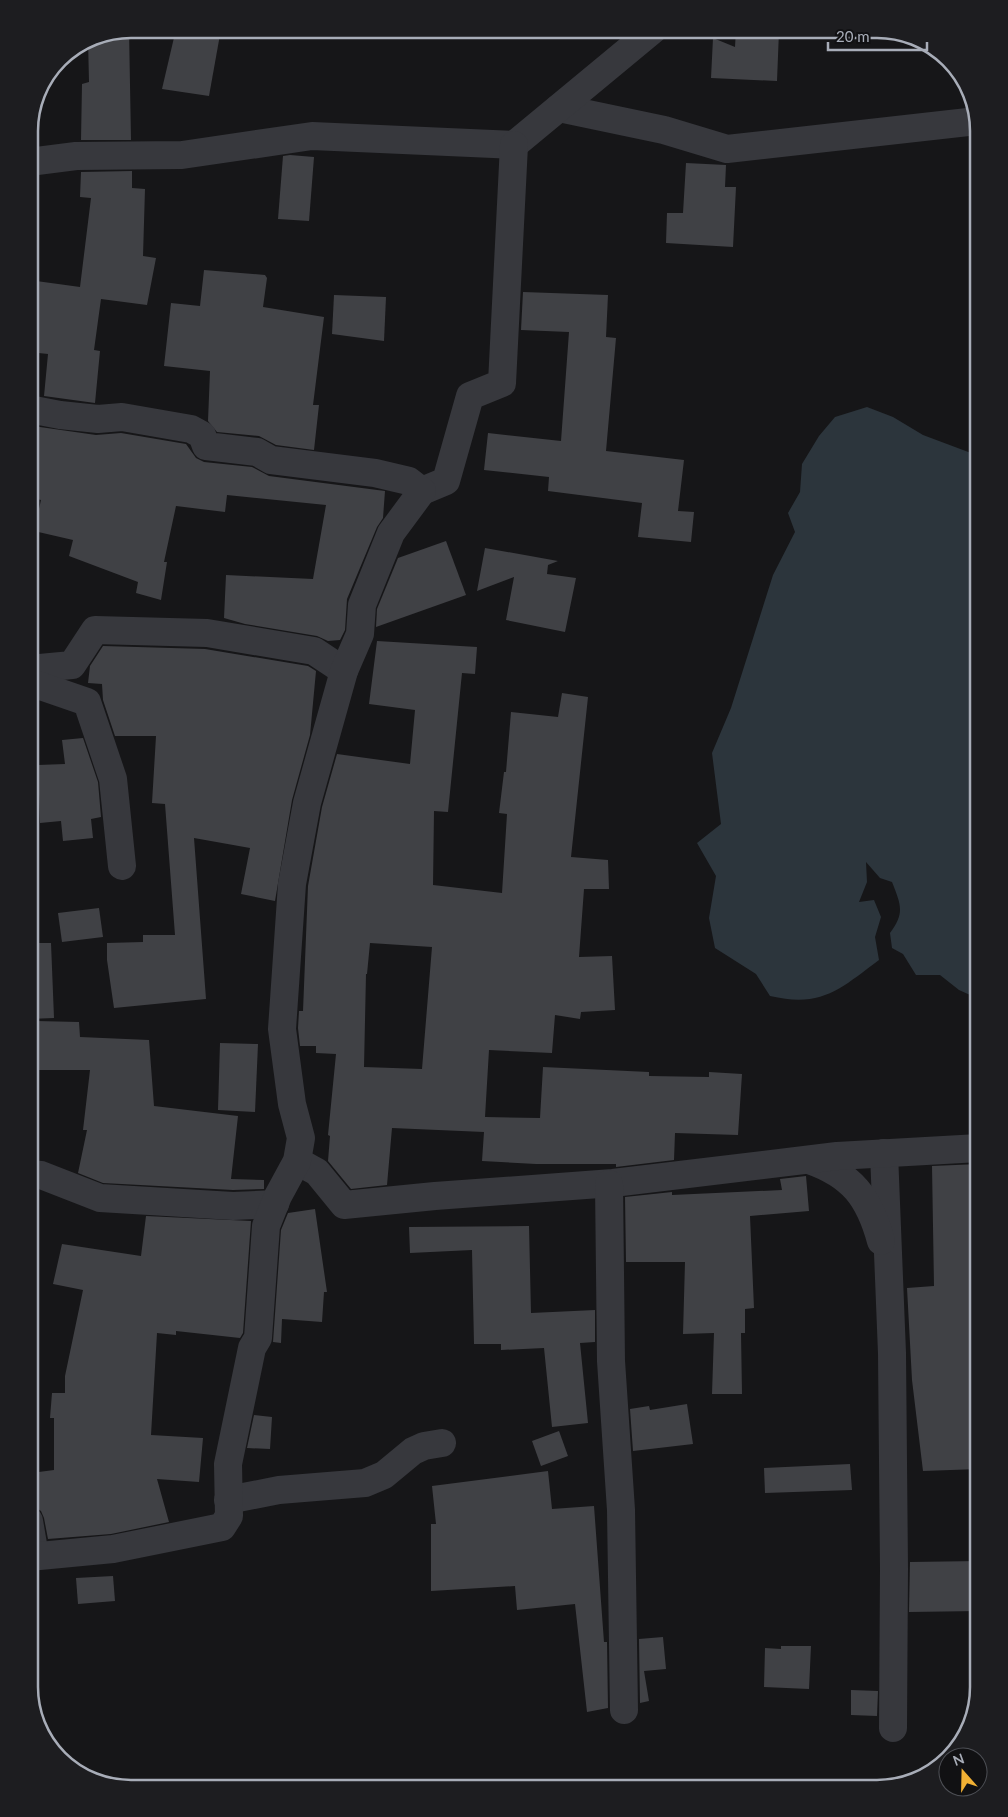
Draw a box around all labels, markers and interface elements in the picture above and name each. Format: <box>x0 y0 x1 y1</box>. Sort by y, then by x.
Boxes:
scale bar <box>828 20 927 52</box>
text: 20 m <box>836 27 870 45</box>
north arrow <box>938 1747 988 1797</box>
text: N <box>950 1749 966 1769</box>

